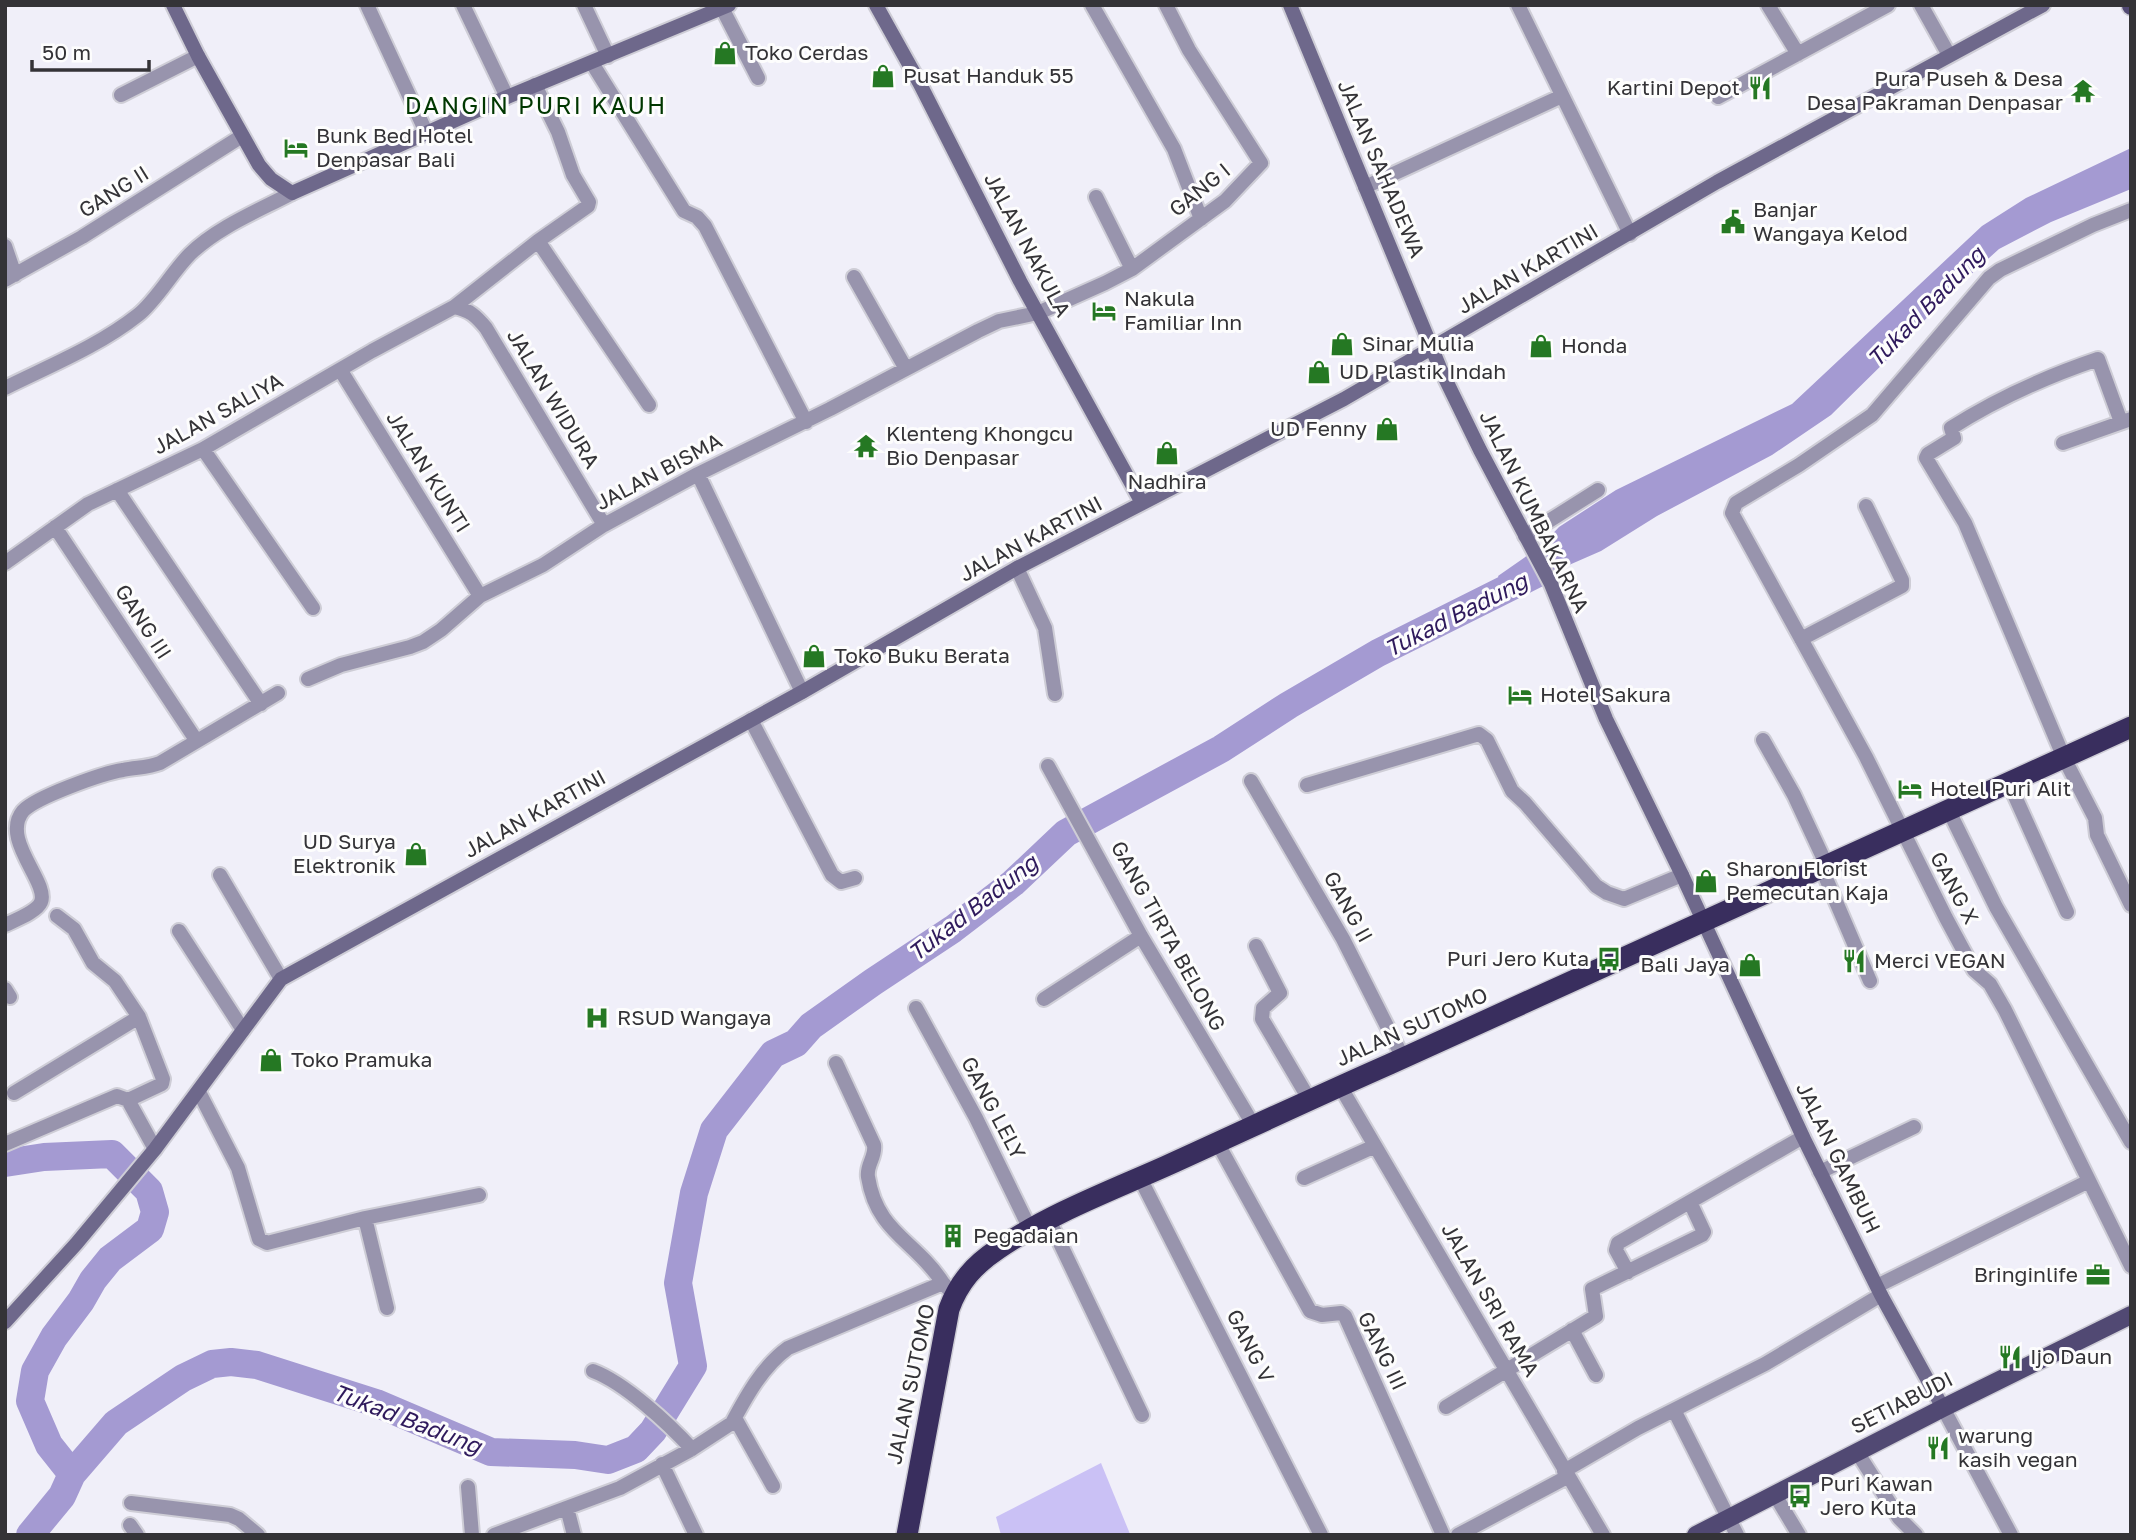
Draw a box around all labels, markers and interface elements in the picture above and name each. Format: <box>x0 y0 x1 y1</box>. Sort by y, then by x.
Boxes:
scale bar <box>32 28 149 72</box>
text: 50 m <box>42 39 91 65</box>
shop icon: Toko Cerdas <box>711 39 739 67</box>
place label: Toko Cerdas <box>745 39 868 65</box>
shop icon: Pusat Handuk 55 <box>869 62 897 90</box>
place label: Pusat Handuk 55 <box>903 62 1074 88</box>
place label: Pura Puseh & Desa Desa Pakraman Denpasar <box>1806 65 2063 115</box>
place label: Kartini Depot <box>1607 74 1740 100</box>
restaurant icon: Kartini Depot <box>1746 74 1774 102</box>
street label: JALAN SAHADEWA <box>1333 76 1431 262</box>
temple icon: Pura Puseh & Desa Desa Pakraman Denpasar <box>2069 77 2097 105</box>
district label: DANGIN PURI KAUH <box>405 90 667 119</box>
place label: Bunk Bed Hotel Denpasar Bali <box>316 122 473 172</box>
hotel icon: Bunk Bed Hotel Denpasar Bali <box>282 134 310 162</box>
street label: GANG I <box>1164 157 1235 222</box>
street label: GANG II <box>74 160 153 223</box>
street label: JALAN NAKULA <box>979 168 1077 321</box>
place label: Banjar Wangaya Kelod <box>1753 196 1908 246</box>
public building icon: Banjar Wangaya Kelod <box>1719 208 1747 236</box>
street label: JALAN KARTINI <box>1452 217 1603 319</box>
water label: Tukad Badung <box>1861 239 1991 372</box>
place label: Nakula Familiar Inn <box>1124 285 1242 335</box>
hotel icon: Nakula Familiar Inn <box>1090 297 1118 325</box>
street label: JALAN WIDURA <box>502 324 606 473</box>
shop icon: Sinar Mulia <box>1328 330 1356 358</box>
place label: Sinar Mulia <box>1362 330 1474 356</box>
shop icon: Honda <box>1527 332 1555 360</box>
place label: Honda <box>1561 332 1627 358</box>
shop icon: UD Plastik Indah <box>1305 358 1333 386</box>
place label: UD Plastik Indah <box>1339 358 1506 384</box>
street label: JALAN SALIYA <box>148 367 287 459</box>
street label: JALAN KUNTI <box>381 406 477 537</box>
street label: JALAN KUMBAKARNA <box>1475 406 1595 617</box>
place label: UD Fenny <box>1270 415 1367 441</box>
shop icon: UD Fenny <box>1373 415 1401 443</box>
place label: Klenteng Khongcu Bio Denpasar <box>886 420 1073 470</box>
street label: JALAN BISMA <box>591 427 726 515</box>
temple icon: Klenteng Khongcu Bio Denpasar <box>852 432 880 460</box>
shop icon: Nadhira <box>1153 439 1181 467</box>
place label: Nadhira <box>1127 468 1207 494</box>
street label: JALAN KARTINI <box>955 490 1106 587</box>
water label: Tukad Badung <box>1379 565 1533 662</box>
street label: GANG III <box>110 579 178 664</box>
shop icon: Toko Buku Berata <box>800 642 828 670</box>
place label: Toko Buku Berata <box>834 642 1010 668</box>
hotel icon: Hotel Sakura <box>1506 681 1534 709</box>
place label: Hotel Sakura <box>1540 681 1671 707</box>
street label: JALAN KARTINI <box>459 763 610 863</box>
hotel icon: Hotel Puri Alit <box>1896 775 1924 803</box>
place label: Hotel Puri Alit <box>1930 775 2071 801</box>
place label: UD Surya Elektronik <box>293 828 396 878</box>
street label: GANG TIRTA BELONG <box>1106 836 1232 1035</box>
shop icon: UD Surya Elektronik <box>402 840 430 868</box>
water label: Tukad Badung <box>902 847 1044 966</box>
street label: GANG X <box>1925 847 1985 928</box>
place label: Sharon Florist Pemecutan Kaja <box>1726 855 1889 905</box>
street label: GANG II <box>1319 866 1379 947</box>
shop icon: Sharon Florist Pemecutan Kaja <box>1692 867 1720 895</box>
place label: Puri Jero Kuta <box>1447 945 1589 971</box>
bus stop icon: Puri Jero Kuta <box>1595 945 1623 973</box>
restaurant icon: Merci VEGAN <box>1840 947 1868 975</box>
place label: Merci VEGAN <box>1874 947 2006 973</box>
place label: Bali Jaya <box>1640 951 1730 977</box>
shop icon: Bali Jaya <box>1736 951 1764 979</box>
street label: JALAN SUTOMO <box>1332 981 1492 1071</box>
hospital icon: RSUD Wangaya <box>583 1004 611 1032</box>
place label: RSUD Wangaya <box>617 1004 771 1030</box>
shop icon: Toko Pramuka <box>257 1046 285 1074</box>
place label: Toko Pramuka <box>291 1046 432 1072</box>
street label: GANG LELY <box>956 1052 1032 1164</box>
street label: JALAN GAMBUH <box>1791 1078 1887 1237</box>
street label: JALAN SRI RAMA <box>1436 1218 1545 1381</box>
building icon: Pegadaian <box>939 1222 967 1250</box>
place label: Pegadaian <box>973 1222 1079 1248</box>
place label: Bringinlife <box>1974 1261 2078 1287</box>
office icon: Bringinlife <box>2084 1261 2112 1289</box>
street label: JALAN SUTOMO <box>880 1301 940 1466</box>
street label: GANG V <box>1221 1305 1280 1386</box>
street label: GANG III <box>1353 1307 1413 1394</box>
restaurant icon: Ijo Daun <box>1996 1343 2024 1371</box>
place label: Ijo Daun <box>2030 1343 2112 1369</box>
street label: SETIABUDI <box>1846 1365 1957 1439</box>
water label: Tukad Badung <box>329 1377 487 1460</box>
place label: warung kasih vegan <box>1958 1422 2078 1472</box>
restaurant icon: warung kasih vegan <box>1924 1434 1952 1462</box>
place label: Puri Kawan Jero Kuta <box>1820 1470 1933 1520</box>
bus stop icon: Puri Kawan Jero Kuta <box>1786 1482 1814 1510</box>

